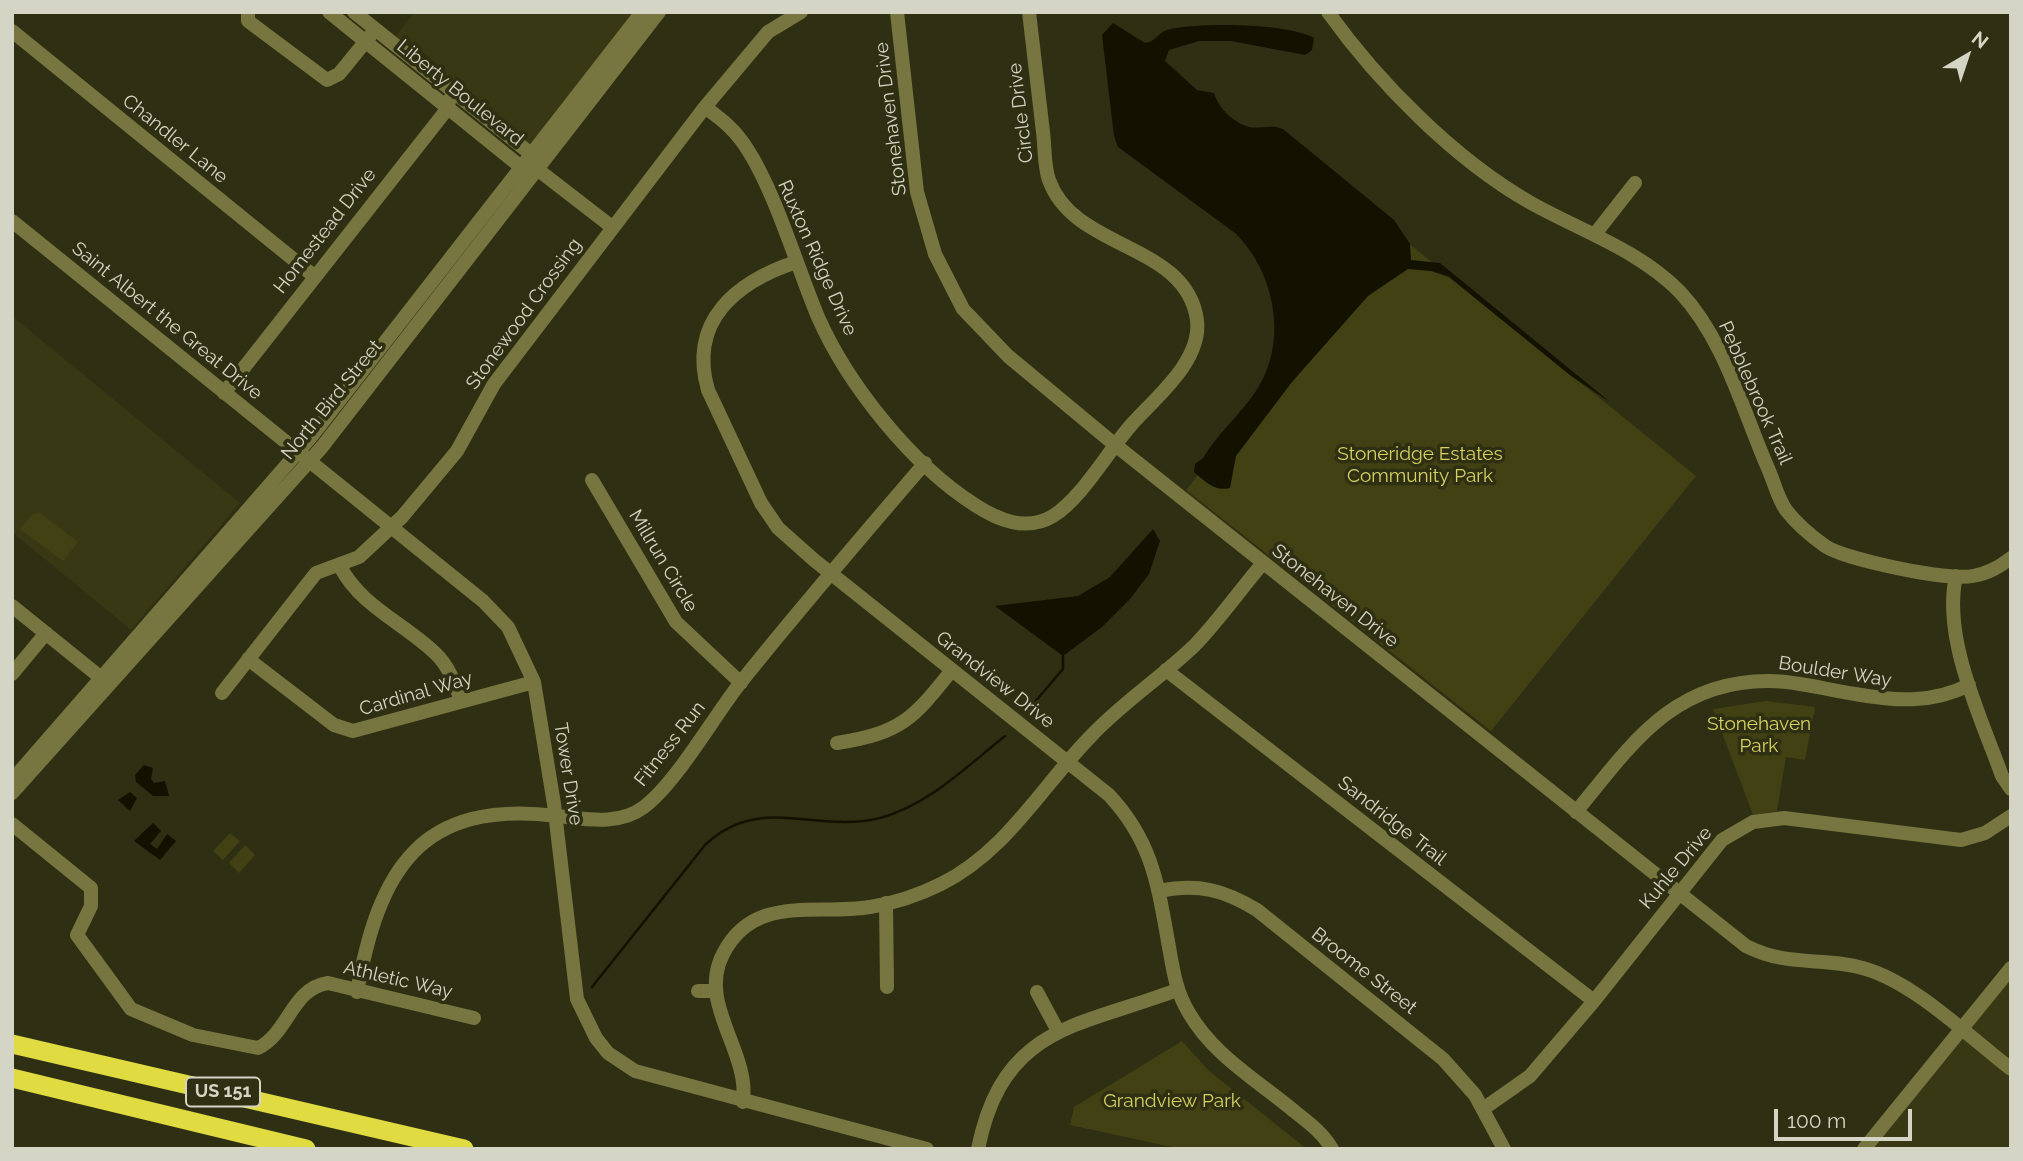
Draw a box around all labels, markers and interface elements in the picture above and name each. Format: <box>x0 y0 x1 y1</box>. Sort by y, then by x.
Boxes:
north arrow <box>1932 21 2002 91</box>
text: N <box>1968 27 1993 53</box>
street label: Liberty Boulevard <box>392 35 528 151</box>
street label: Stonehaven Drive <box>870 41 912 197</box>
street label: Circle Drive <box>1004 62 1038 164</box>
street label: Chandler Lane <box>118 90 232 188</box>
street label: Homestead Drive <box>269 164 381 298</box>
street label: Ruxton Ridge Drive <box>772 177 862 339</box>
street label: Stonewood Crossing <box>462 234 586 394</box>
street label: Saint Albert the Great Drive <box>67 237 267 405</box>
street label: Pebblebrook Trail <box>1713 318 1797 468</box>
street label: North Bird Street <box>277 336 387 464</box>
park label: Stoneridge Estates Community Park <box>1337 443 1503 487</box>
street label: Millrun Circle <box>624 506 702 616</box>
street label: Stonehaven Drive <box>1267 539 1403 653</box>
street label: Grandview Drive <box>931 627 1059 733</box>
street label: Boulder Way <box>1777 652 1893 692</box>
street label: Cardinal Way <box>357 667 475 721</box>
street label: Fitness Run <box>630 697 710 791</box>
park label: Stonehaven Park <box>1707 713 1811 757</box>
street label: Tower Drive <box>549 721 587 827</box>
street label: Sandridge Trail <box>1333 772 1451 870</box>
street label: Kuhle Drive <box>1635 822 1717 914</box>
street label: Broome Street <box>1307 923 1421 1019</box>
street label: Athletic Way <box>341 956 455 1004</box>
road number: US 151 <box>186 1078 260 1106</box>
park label: Grandview Park <box>1103 1090 1241 1112</box>
scale bar <box>1778 1094 1916 1138</box>
text: 100 m <box>1787 1108 1846 1133</box>

